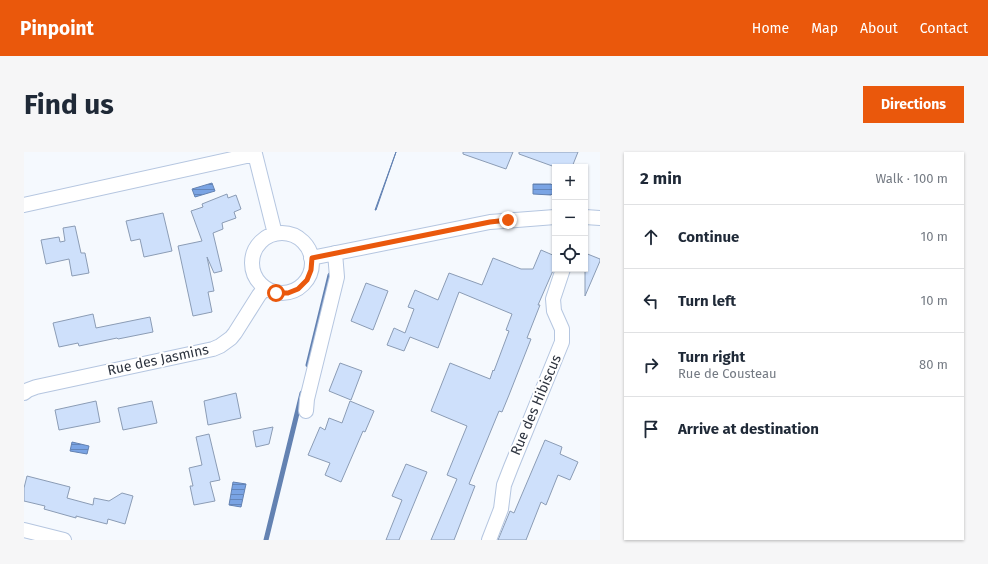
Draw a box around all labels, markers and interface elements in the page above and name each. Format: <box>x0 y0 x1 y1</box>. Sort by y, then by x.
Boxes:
text: Pinpoint <box>20 17 94 40</box>
text: Home <box>752 20 789 37</box>
text: Map <box>811 20 838 37</box>
text: About <box>860 20 898 37</box>
text: Contact <box>920 20 968 37</box>
button: Directions <box>863 86 964 123</box>
text: Find us <box>24 88 114 121</box>
map controls <box>552 164 588 272</box>
button: + <box>552 164 588 200</box>
text: 2 min <box>640 168 682 189</box>
text: Walk · 100 m <box>876 171 948 186</box>
button: − <box>552 200 588 236</box>
route end <box>499 211 517 229</box>
icon: ahead <box>640 226 662 248</box>
text: Continue <box>678 228 739 246</box>
text: 10 m <box>921 229 948 244</box>
button: locate <box>552 236 588 272</box>
route start <box>267 284 285 302</box>
icon: left <box>640 290 662 312</box>
text: Turn left <box>678 292 736 310</box>
text: 10 m <box>921 293 948 308</box>
street label: Rue des Jasmins <box>106 341 211 379</box>
text: Turn right <box>678 348 745 366</box>
street label: Rue des Hibiscus <box>507 352 565 458</box>
icon: right <box>640 354 662 376</box>
text: 80 m <box>919 357 948 372</box>
text: Rue de Cousteau <box>678 366 777 381</box>
icon: arrive <box>640 418 662 440</box>
text: Arrive at destination <box>678 420 819 438</box>

